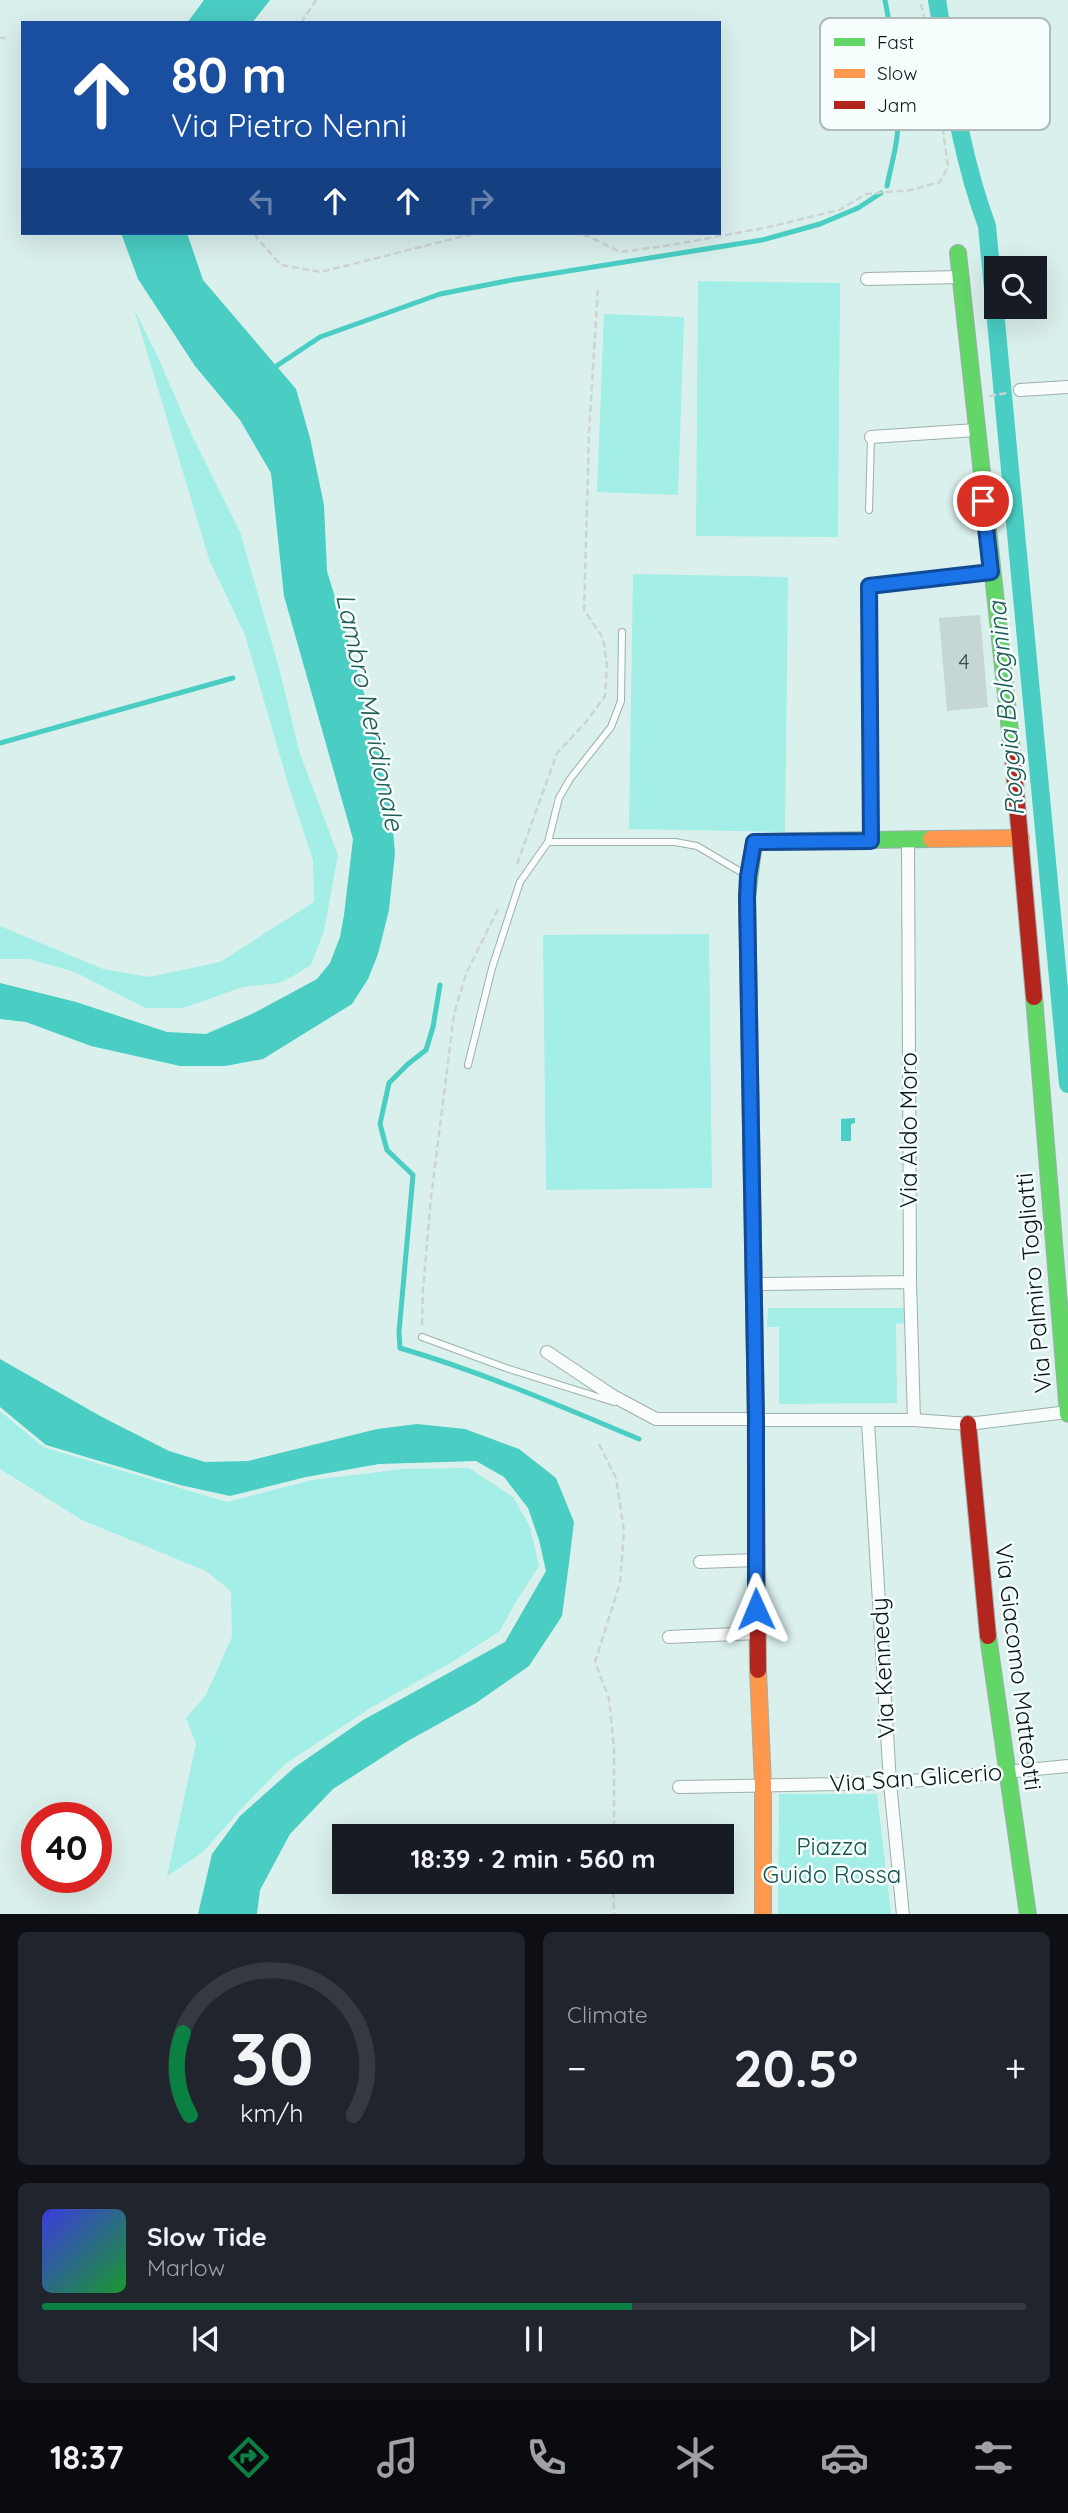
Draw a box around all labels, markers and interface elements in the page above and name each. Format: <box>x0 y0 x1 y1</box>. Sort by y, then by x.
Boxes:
legend <box>820 18 1050 130</box>
text: Fast <box>877 30 914 54</box>
text: 80 m <box>171 44 287 105</box>
icon: ahead <box>56 49 147 140</box>
text: Slow <box>877 61 918 85</box>
text: Jam <box>877 93 917 117</box>
text: Via Pietro Nenni <box>171 105 407 145</box>
icon: left <box>243 182 281 220</box>
icon: ahead <box>316 182 354 220</box>
icon: ahead <box>389 182 427 220</box>
icon: right <box>462 182 500 220</box>
map controls <box>984 256 1047 319</box>
button: search <box>984 256 1047 319</box>
pin <box>953 471 1013 531</box>
icon: arrive <box>964 482 1002 520</box>
water label: Lambro Meridionale <box>329 590 412 835</box>
water label: Roggia Bolognina <box>980 599 1031 818</box>
house number: 4 <box>958 648 970 674</box>
street label: Via Aldo Moro <box>893 1052 923 1208</box>
street label: Via Palmiro Togliatti <box>1008 1172 1058 1394</box>
street label: Via Giacomo Matteotti <box>989 1542 1049 1792</box>
position arrow <box>719 1572 793 1646</box>
street label: Via Kennedy <box>863 1597 901 1739</box>
street label: Via San Glicerio <box>829 1756 1003 1798</box>
speed limit sign: 40 <box>21 1802 112 1893</box>
park label: Piazza Guido Rossa <box>763 1831 901 1889</box>
text: 18:39 · 2 min · 560 m <box>410 1842 656 1875</box>
text: Climate <box>567 2000 648 2029</box>
text: 30 <box>230 2012 313 2103</box>
text: 20.5° <box>733 2035 858 2100</box>
text: − <box>567 2044 587 2092</box>
text: + <box>1005 2044 1026 2092</box>
text: km/h <box>240 2096 303 2127</box>
text: Slow Tide <box>147 2220 267 2253</box>
text: Marlow <box>147 2253 225 2282</box>
icon: previous <box>187 2320 225 2358</box>
icon: pause <box>515 2320 553 2358</box>
icon: next <box>843 2320 881 2358</box>
icon: directions <box>224 2433 273 2482</box>
icon: music <box>373 2433 422 2482</box>
icon: phone <box>522 2433 571 2482</box>
icon: climate <box>671 2433 720 2482</box>
icon: car <box>820 2433 869 2482</box>
icon: filters <box>969 2433 1018 2482</box>
text: 18:37 <box>50 2437 124 2477</box>

